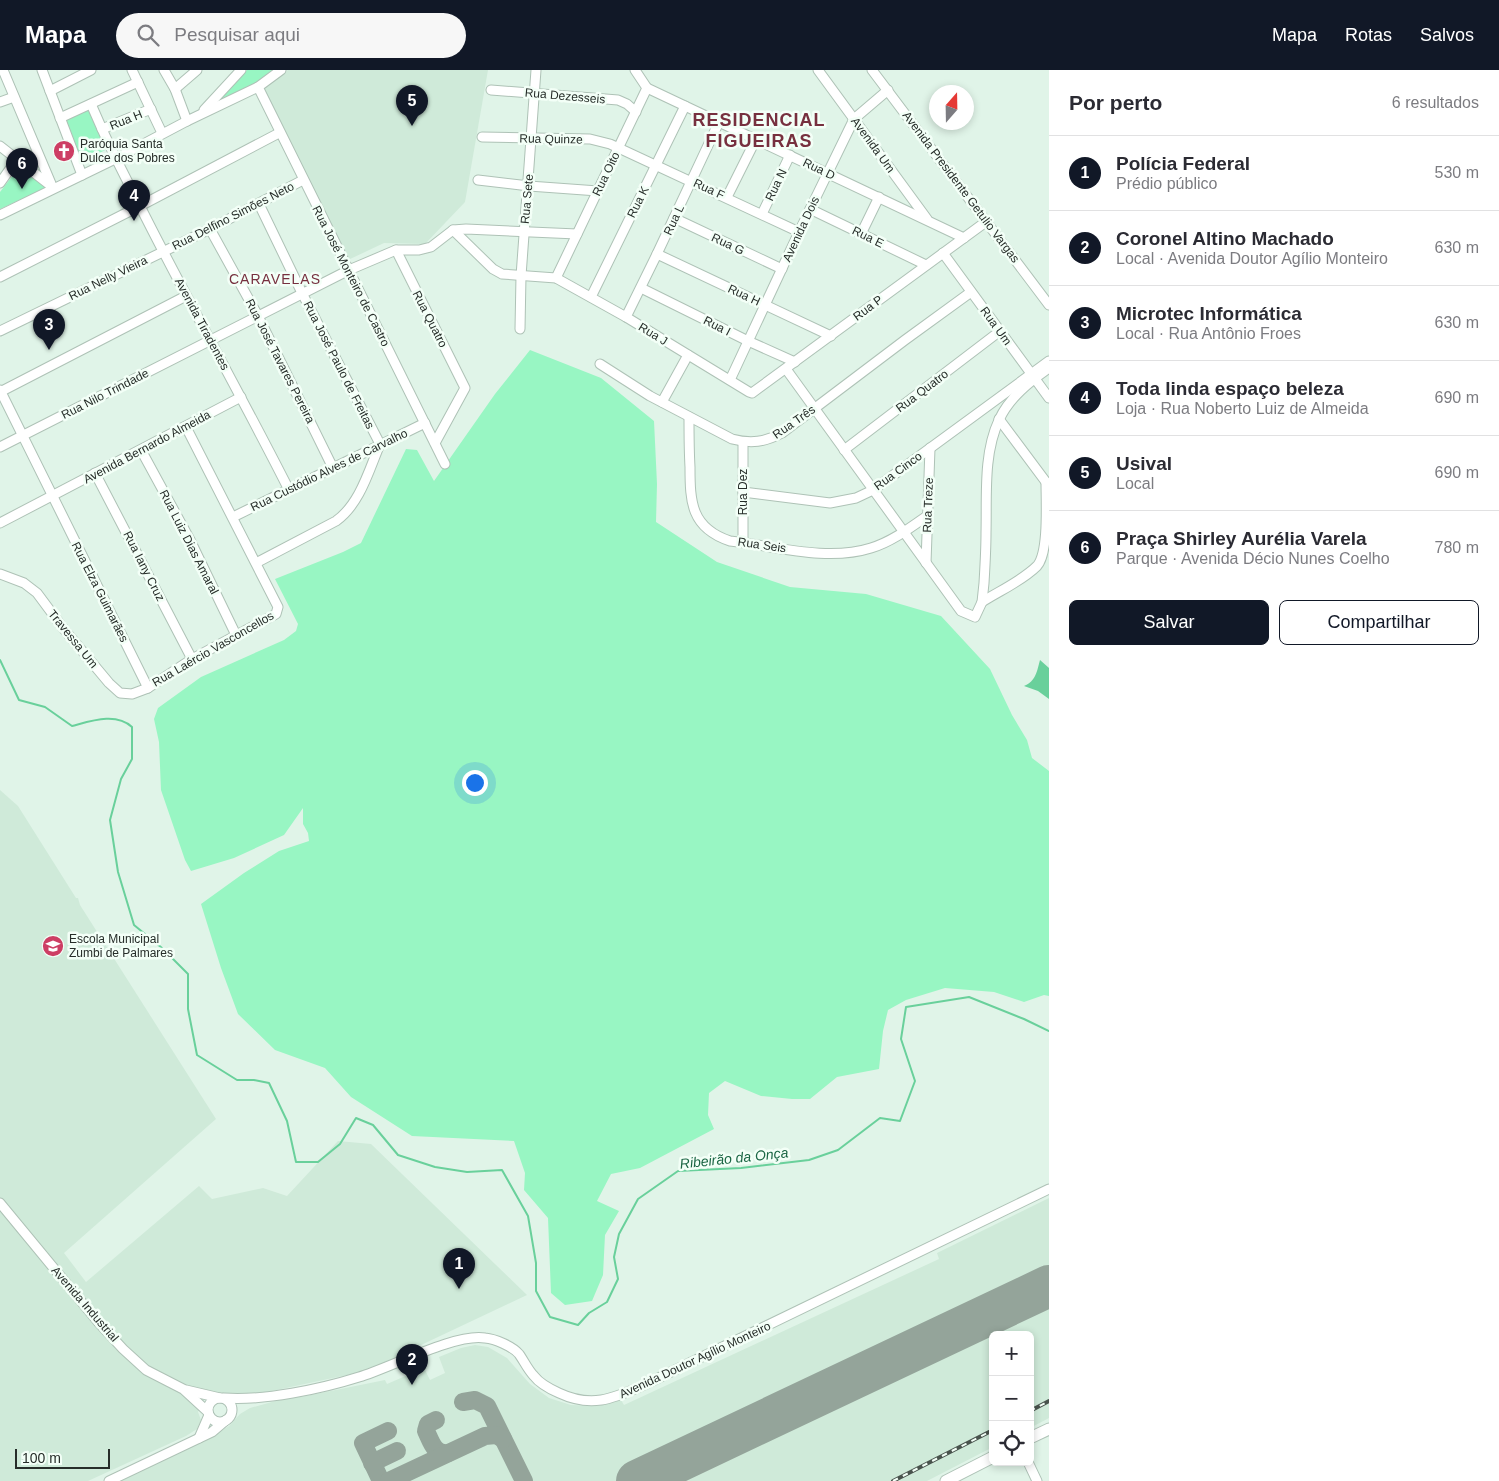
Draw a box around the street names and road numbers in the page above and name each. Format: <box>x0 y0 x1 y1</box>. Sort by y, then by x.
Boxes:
street label: Rua Dezesseis <box>524 86 606 106</box>
street label: Rua H <box>108 107 144 133</box>
street label: Avenida Presidente Getulio Vargas <box>900 109 1022 265</box>
street label: Avenida Um <box>848 115 898 175</box>
street label: Rua Quinze <box>519 131 583 147</box>
street label: Rua Oito <box>589 149 623 198</box>
street label: Rua D <box>801 155 838 183</box>
street label: Rua N <box>762 167 790 203</box>
street label: Rua Sete <box>518 173 536 225</box>
street label: Rua F <box>691 176 727 202</box>
street label: Rua Delfino Simões Neto <box>170 179 296 253</box>
street label: Rua K <box>624 184 652 220</box>
street label: Avenida Dois <box>780 194 822 264</box>
street label: Rua L <box>661 202 687 237</box>
street label: Rua José Monteiro de Castro <box>309 203 393 349</box>
street label: Rua E <box>850 223 886 251</box>
street label: Rua G <box>709 230 747 258</box>
street label: Rua Nelly Vieira <box>66 253 150 303</box>
street label: Avenida Tiradentes <box>172 275 232 373</box>
street label: Rua H <box>726 281 762 309</box>
street label: Rua Quatro <box>410 288 450 350</box>
street label: Rua P <box>850 292 886 324</box>
street label: Rua José Tavares Pereira <box>242 296 318 426</box>
street label: Rua José Paulo de Freitas <box>301 299 377 431</box>
street label: Rua Um <box>977 304 1015 348</box>
street label: Rua I <box>701 313 733 339</box>
street label: Rua J <box>636 320 670 348</box>
street label: Rua Nilo Trindade <box>59 366 151 422</box>
street label: Rua Quatro <box>893 367 951 415</box>
street label: Rua Três <box>770 402 818 442</box>
street label: Avenida Bernardo Almeida <box>81 407 213 486</box>
street label: Rua Custódio Alves de Carvalho <box>248 426 410 514</box>
street label: Rua Cinco <box>871 449 925 493</box>
street label: Rua Dez <box>736 469 750 515</box>
street label: Rua Treze <box>920 477 936 533</box>
street label: Rua Luiz Dias Amaral <box>157 487 221 597</box>
street label: Rua Iany Cruz <box>120 529 168 603</box>
street label: Rua Seis <box>737 535 787 555</box>
street label: Rua Elza Guimarães <box>69 539 131 645</box>
street label: Travessa Um <box>45 607 101 671</box>
street label: Rua Laércio Vasconcellos <box>150 608 276 690</box>
street label: Avenida Industrial <box>48 1263 122 1345</box>
street label: Avenida Doutor Agílio Monteiro <box>617 1319 773 1401</box>

